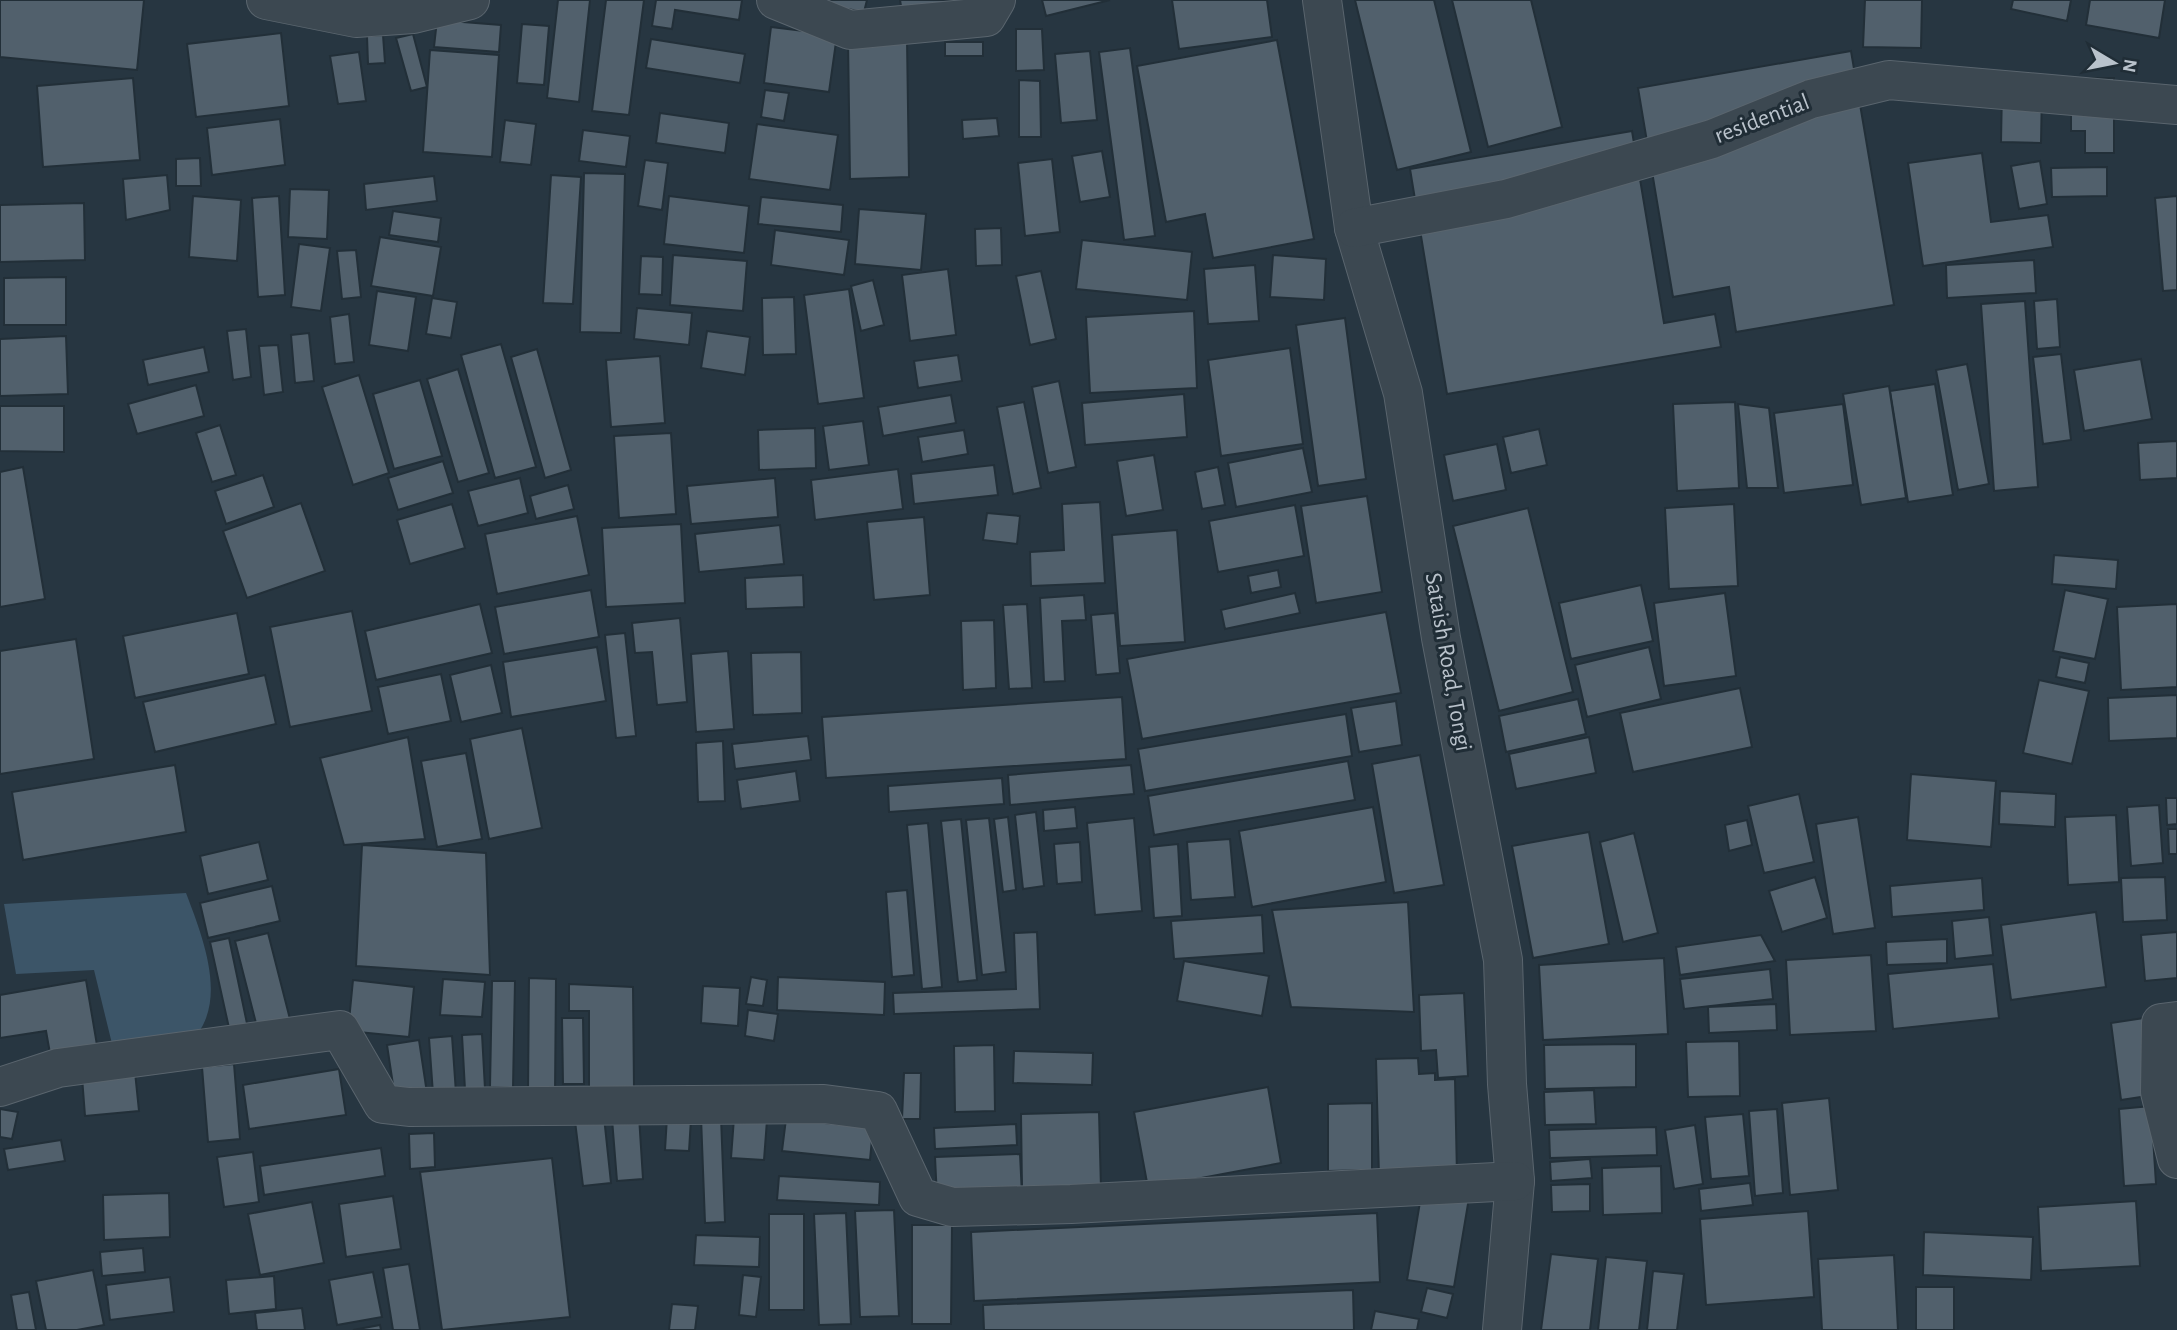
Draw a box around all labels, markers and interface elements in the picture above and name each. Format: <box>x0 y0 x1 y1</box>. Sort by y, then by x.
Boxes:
north arrow <box>2079 28 2149 98</box>
text: N <box>2119 58 2140 74</box>
street label: residential <box>1711 90 1813 148</box>
street label: Sataish Road, Tongi <box>1421 571 1475 753</box>

